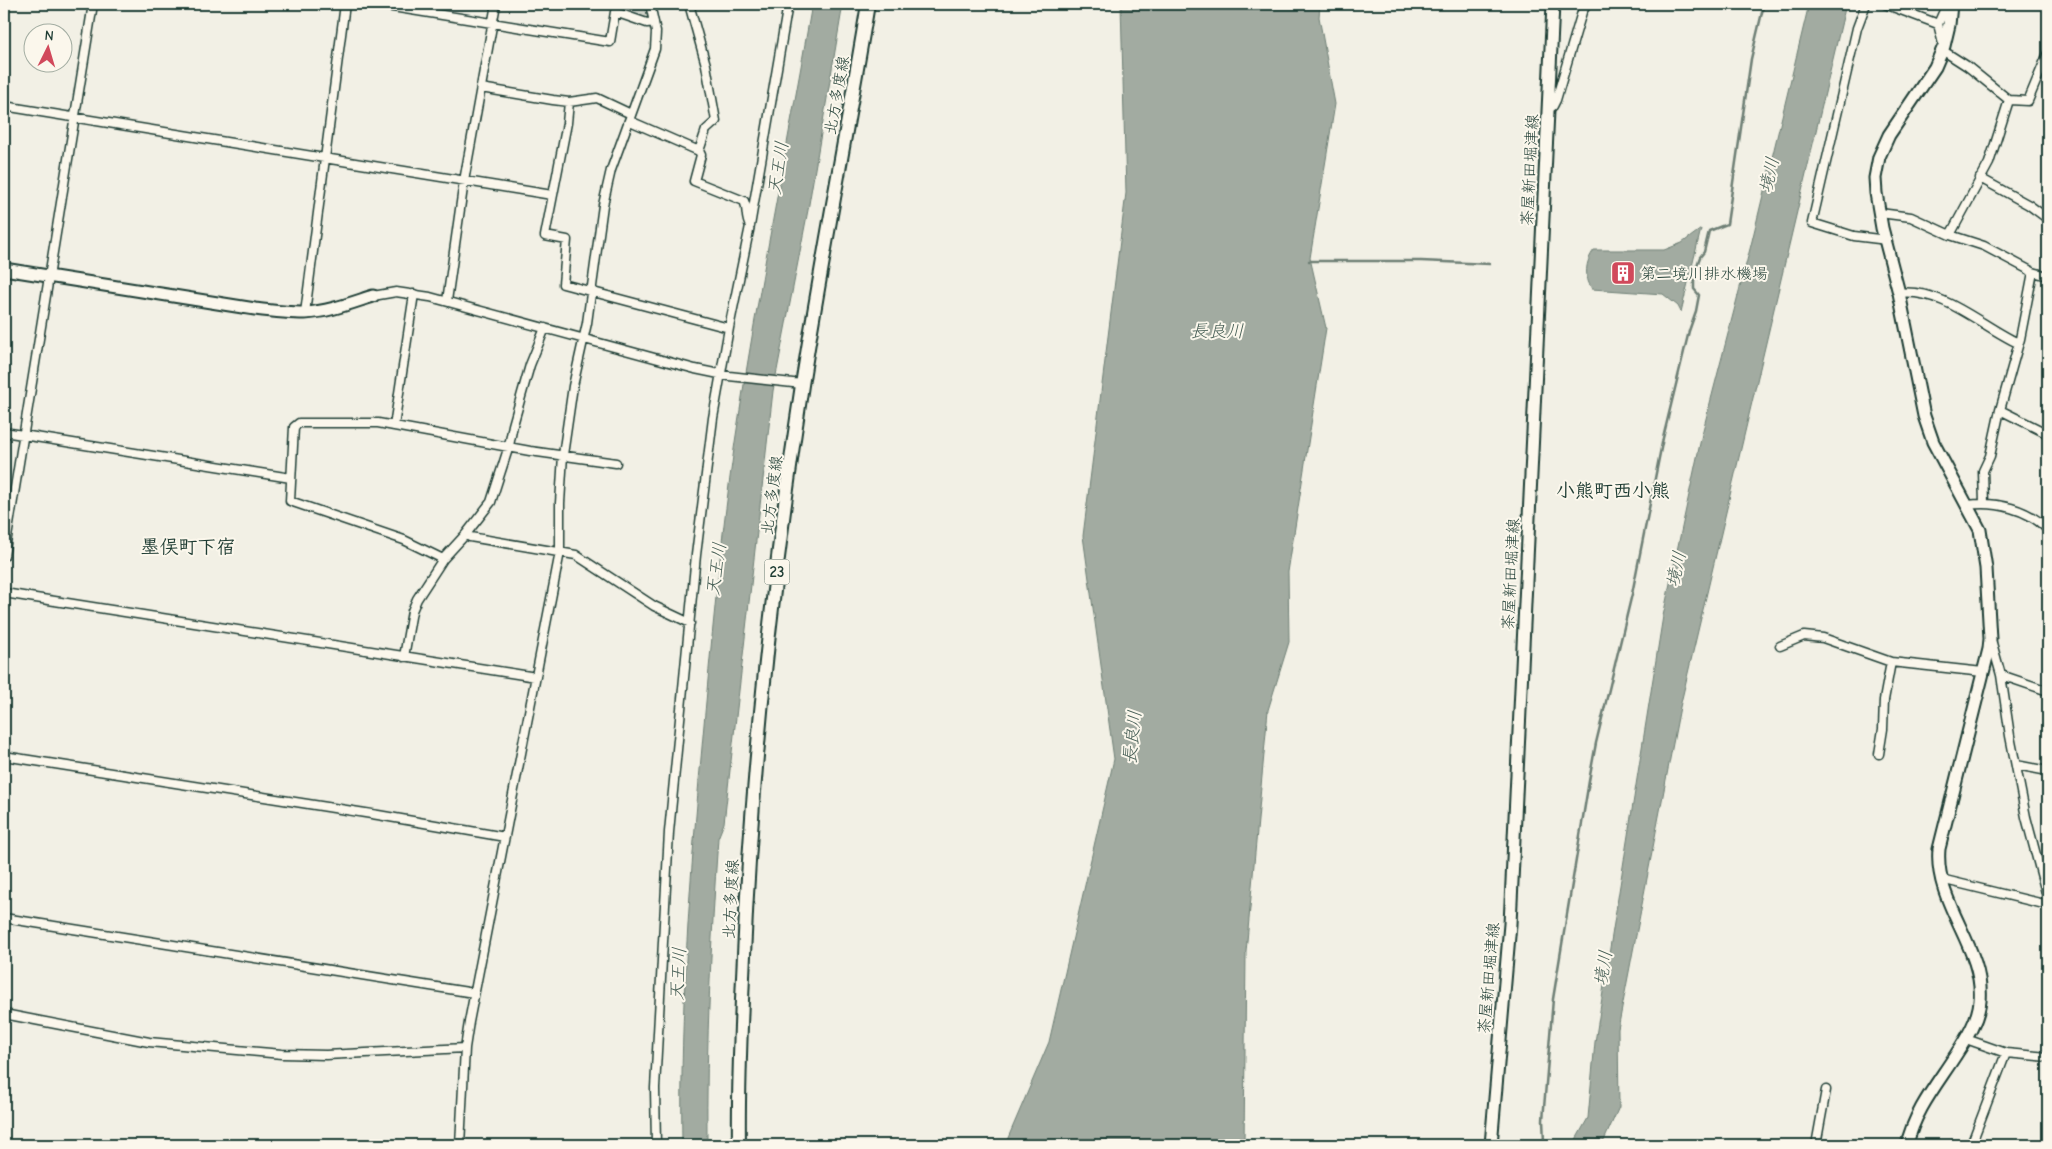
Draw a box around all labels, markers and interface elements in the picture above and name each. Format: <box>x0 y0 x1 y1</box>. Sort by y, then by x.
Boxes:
north arrow <box>22 22 72 72</box>
text: N <box>44 27 54 44</box>
street label: 北方多度線 <box>821 54 853 136</box>
street label: 茶屋新田堀津線 <box>1518 114 1542 226</box>
water label: 天王川 <box>764 140 793 196</box>
water label: 境川 <box>1755 155 1784 195</box>
building icon: 第二境川排水機場 <box>1610 260 1636 286</box>
place label: 第二境川排水機場 <box>1640 265 1768 283</box>
water label: 長良川 <box>1190 321 1244 342</box>
street label: 北方多度線 <box>758 454 786 536</box>
district label: 小熊町西小熊 <box>1556 480 1670 502</box>
street label: 茶屋新田堀津線 <box>1499 518 1523 630</box>
district label: 墨俣町下宿 <box>140 536 236 558</box>
water label: 天王川 <box>702 541 731 597</box>
water label: 境川 <box>1662 549 1691 589</box>
road number: 23 <box>764 560 790 584</box>
water label: 長良川 <box>1119 709 1146 765</box>
street label: 北方多度線 <box>720 859 742 939</box>
street label: 茶屋新田堀津線 <box>1475 922 1503 1035</box>
water label: 天王川 <box>667 947 690 1002</box>
water label: 境川 <box>1590 949 1617 987</box>

